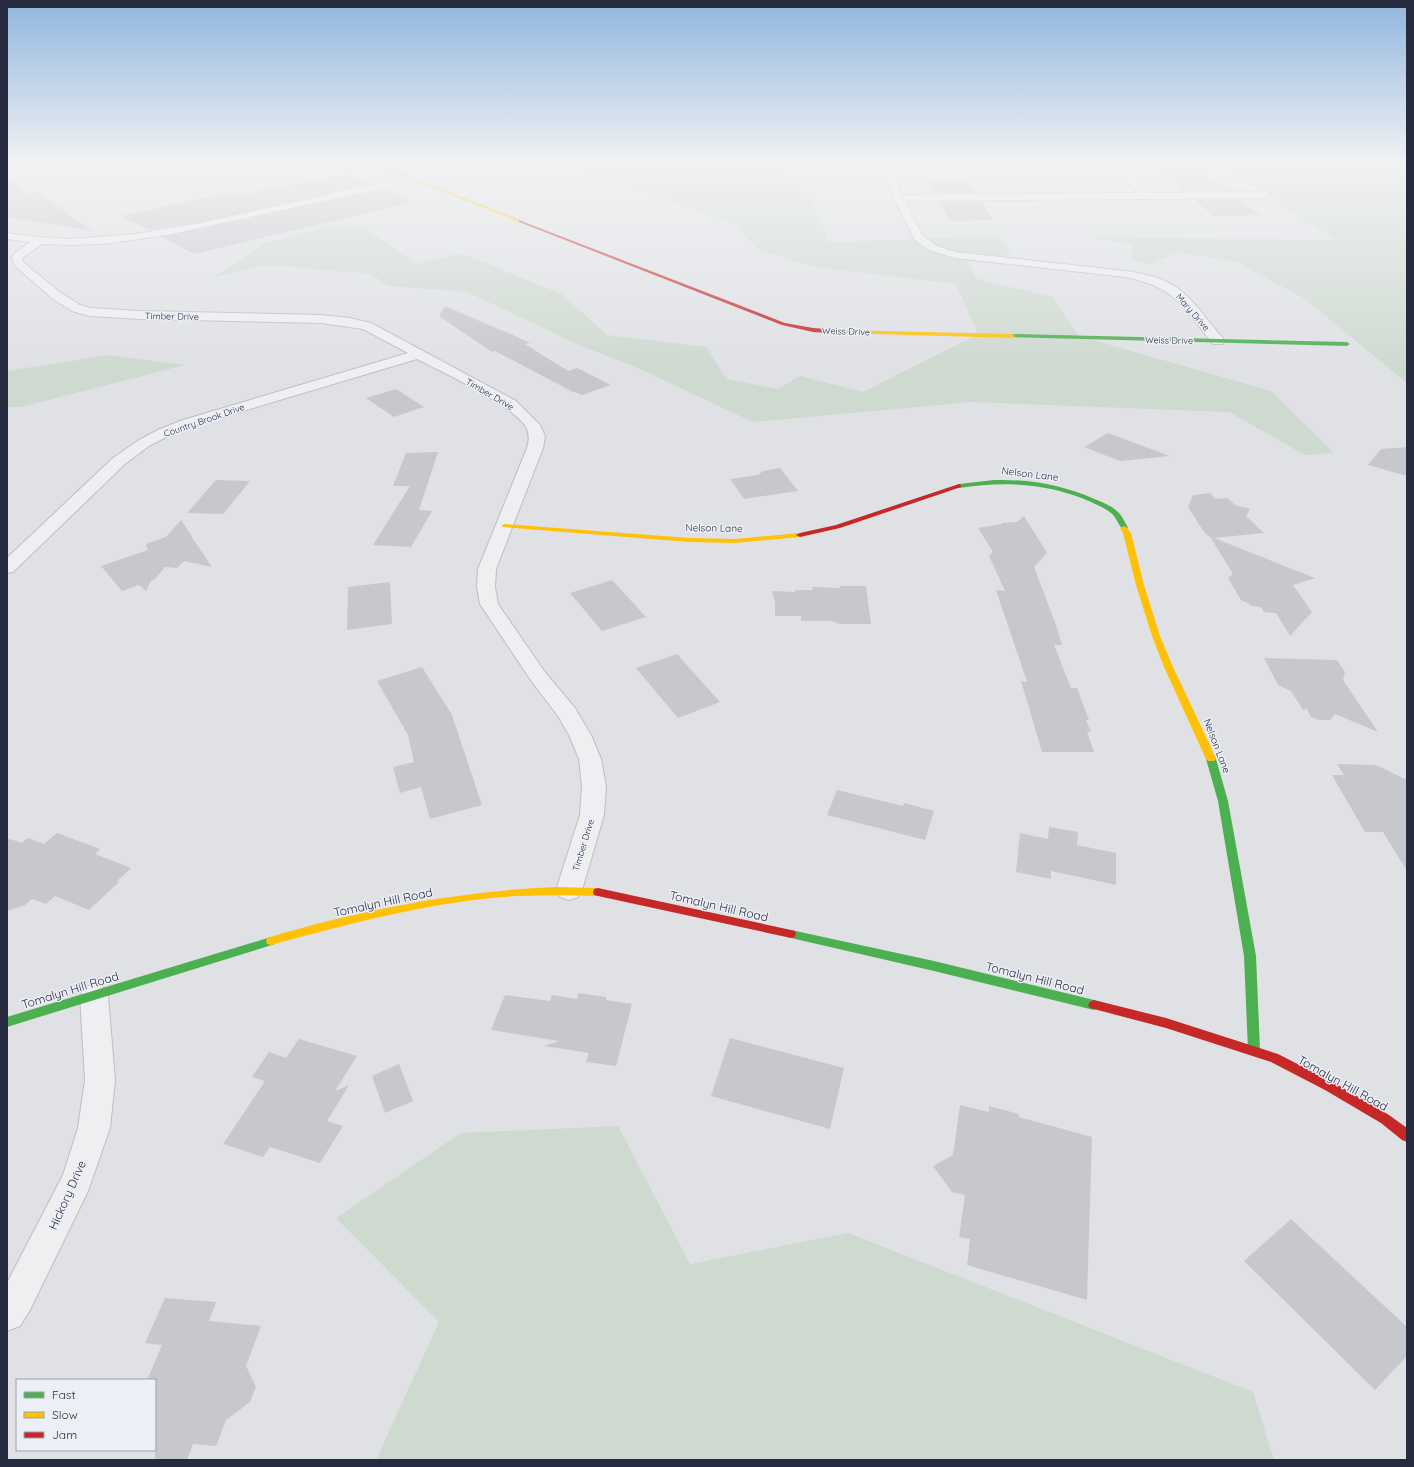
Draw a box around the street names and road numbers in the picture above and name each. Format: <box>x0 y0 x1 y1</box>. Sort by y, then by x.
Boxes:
street label: Mary Drive <box>1174 291 1212 333</box>
street label: Timber Drive <box>145 310 199 322</box>
street label: Weiss Drive <box>822 325 870 337</box>
street label: Weiss Drive <box>1145 334 1193 346</box>
street label: Timber Drive <box>464 376 516 412</box>
street label: Country Brook Drive <box>162 401 246 439</box>
street label: Nelson Lane <box>1001 464 1060 484</box>
street label: Nelson Lane <box>685 521 743 535</box>
street label: Nelson Lane <box>1201 717 1233 775</box>
street label: Timber Drive <box>570 818 596 872</box>
street label: Tomalyn Hill Road <box>332 884 434 920</box>
street label: Tomalyn Hill Road <box>668 887 770 925</box>
street label: Tomalyn Hill Road <box>984 959 1086 997</box>
street label: Tomalyn Hill Road <box>20 968 120 1012</box>
street label: Tomalyn Hill Road <box>1295 1052 1391 1114</box>
street label: Hickory Drive <box>45 1158 89 1232</box>

